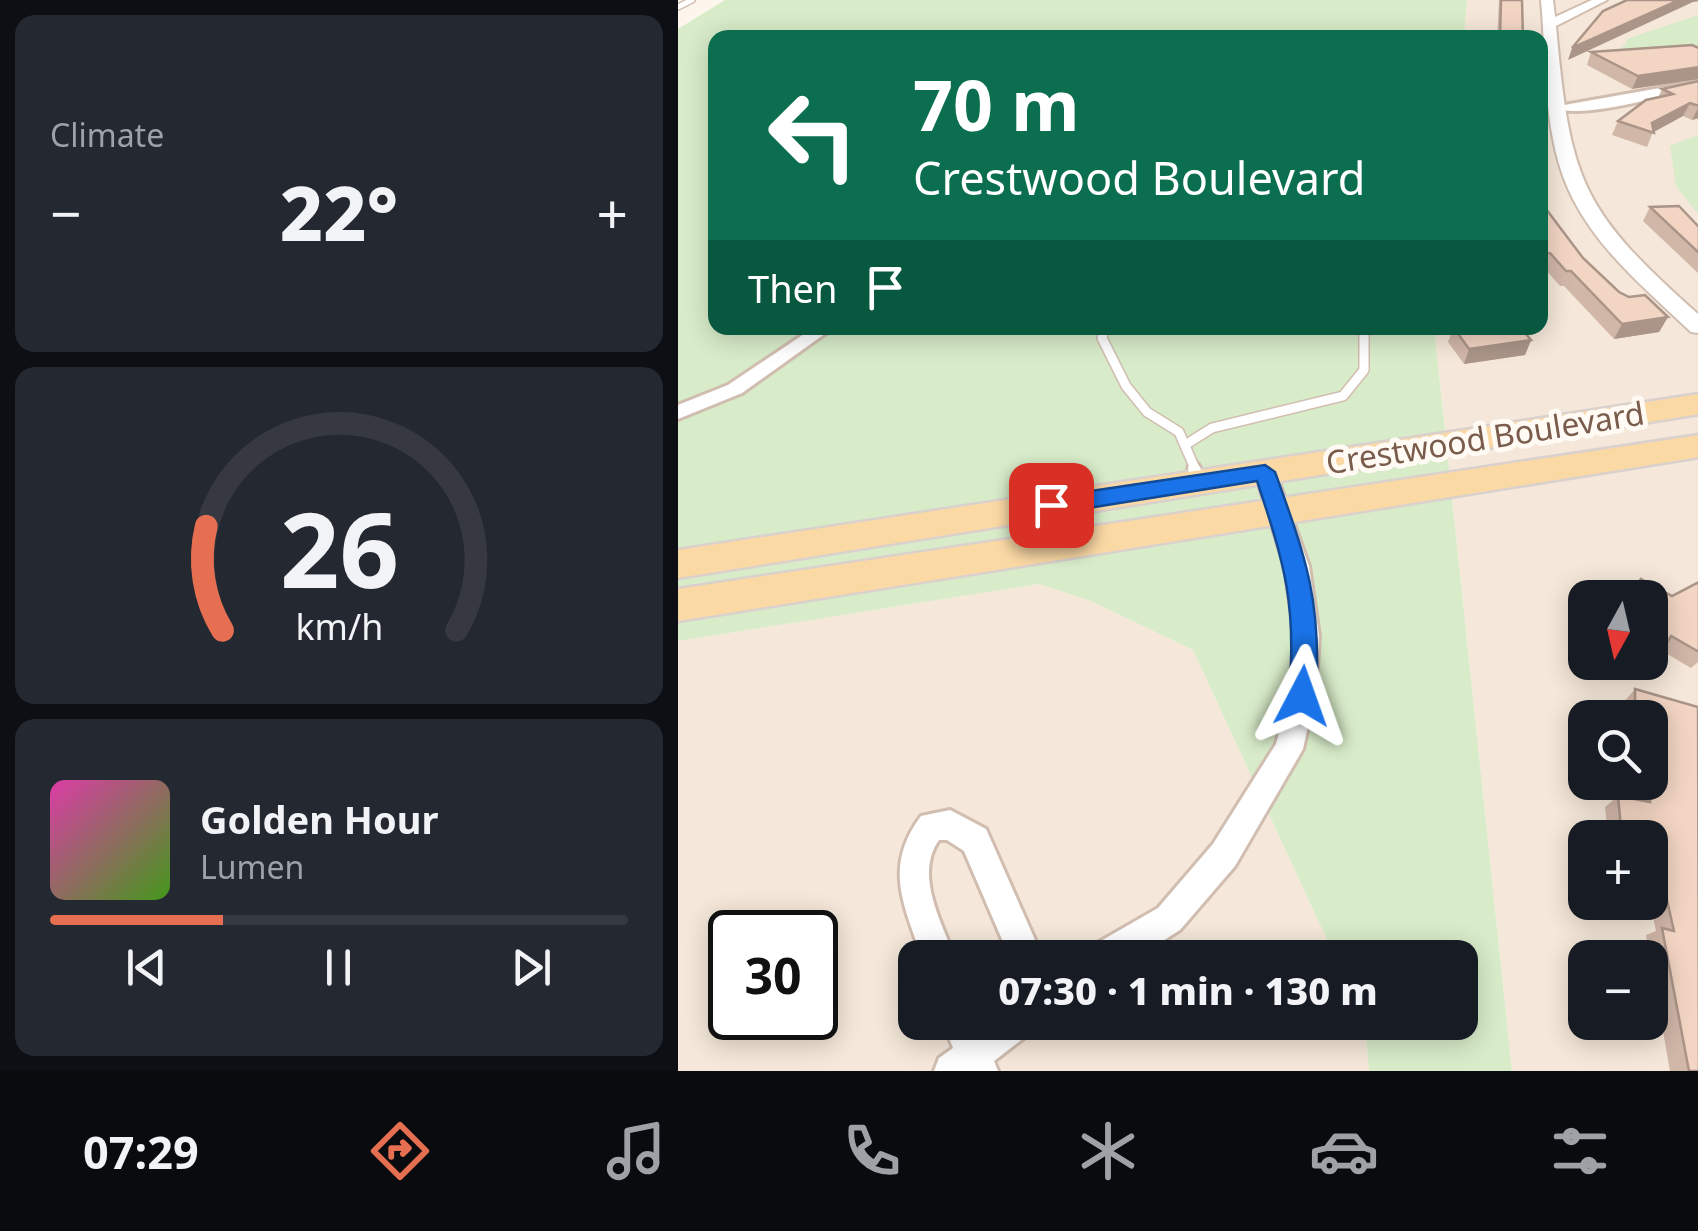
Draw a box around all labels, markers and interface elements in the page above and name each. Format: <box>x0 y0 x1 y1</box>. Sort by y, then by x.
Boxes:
text: 70 m <box>913 56 1080 152</box>
icon: left <box>748 70 878 200</box>
text: Climate <box>50 113 164 156</box>
text: Crestwood Boulevard <box>913 147 1365 208</box>
text: 22° <box>280 161 398 263</box>
text: − <box>50 175 81 250</box>
text: + <box>597 175 628 250</box>
icon: arrive <box>858 260 913 315</box>
text: Then <box>748 262 838 314</box>
street label: Crestwood Boulevard <box>1323 391 1647 483</box>
pin <box>1009 463 1094 548</box>
text: 26 <box>280 477 398 618</box>
icon: arrive <box>1024 478 1079 533</box>
north arrow <box>1568 580 1668 680</box>
map controls <box>1568 580 1668 1040</box>
text: km/h <box>295 602 383 650</box>
position arrow <box>1250 644 1354 748</box>
button: search <box>1568 700 1668 800</box>
text: Golden Hour <box>200 793 438 845</box>
button: + <box>1568 820 1668 920</box>
text: Lumen <box>200 845 304 888</box>
speed limit sign: 30 <box>708 910 838 1040</box>
icon: previous <box>119 940 174 995</box>
icon: pause <box>311 940 366 995</box>
icon: next <box>504 940 559 995</box>
button: − <box>1568 940 1668 1040</box>
text: 07:30 · 1 min · 130 m <box>998 964 1378 1016</box>
icon: directions <box>365 1116 435 1186</box>
icon: music <box>601 1116 671 1186</box>
icon: phone <box>837 1116 907 1186</box>
icon: climate <box>1073 1116 1143 1186</box>
icon: car <box>1309 1116 1379 1186</box>
icon: filters <box>1545 1116 1615 1186</box>
text: 07:29 <box>83 1121 199 1182</box>

